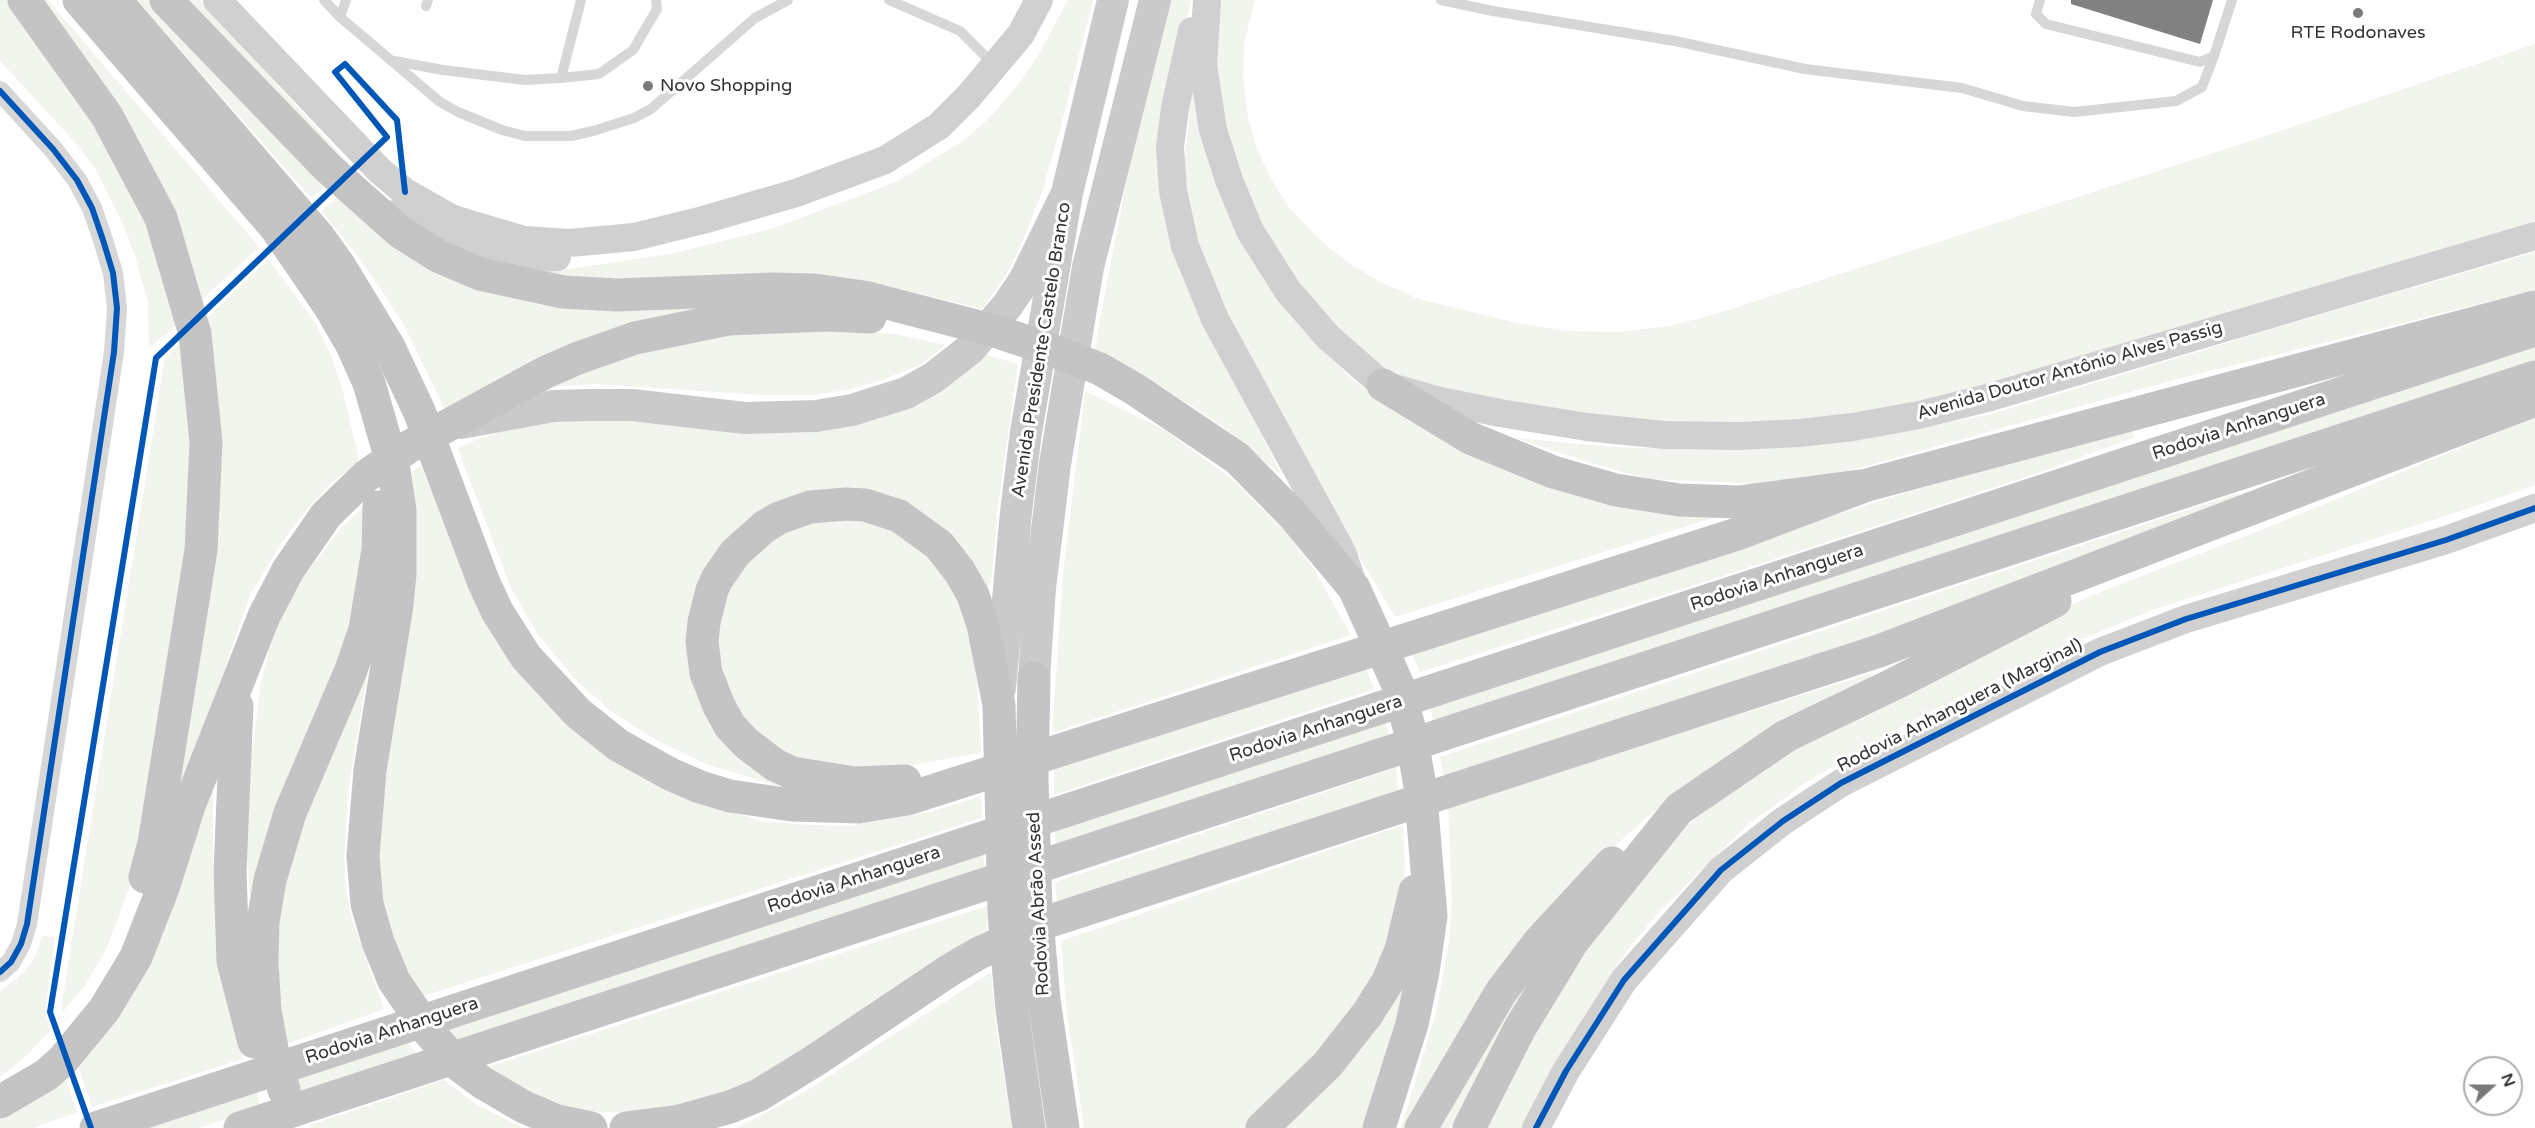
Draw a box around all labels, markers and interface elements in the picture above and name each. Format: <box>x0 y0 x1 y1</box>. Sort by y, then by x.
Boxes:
marker: RTE Rodonaves <box>2351 6 2365 20</box>
place label: RTE Rodonaves <box>2290 22 2426 44</box>
place label: Novo Shopping <box>660 75 792 97</box>
marker: Novo Shopping <box>641 79 655 93</box>
street label: Avenida Presidente Castelo Branco <box>1008 201 1076 499</box>
street label: Avenida Doutor Antônio Alves Passig <box>1915 317 2225 425</box>
street label: Rodovia Anhanguera <box>2150 389 2328 465</box>
street label: Rodovia Anhanguera <box>1688 540 1866 616</box>
street label: Rodovia Anhanguera (Marginal) <box>1834 635 2086 777</box>
street label: Rodovia Anhanguera <box>1227 691 1405 767</box>
street label: Rodovia Abrão Assed <box>1023 811 1055 997</box>
street label: Rodovia Anhanguera <box>765 842 943 918</box>
street label: Rodovia Anhanguera <box>303 993 481 1069</box>
north arrow <box>2463 1056 2523 1116</box>
text: N <box>2496 1071 2520 1090</box>

